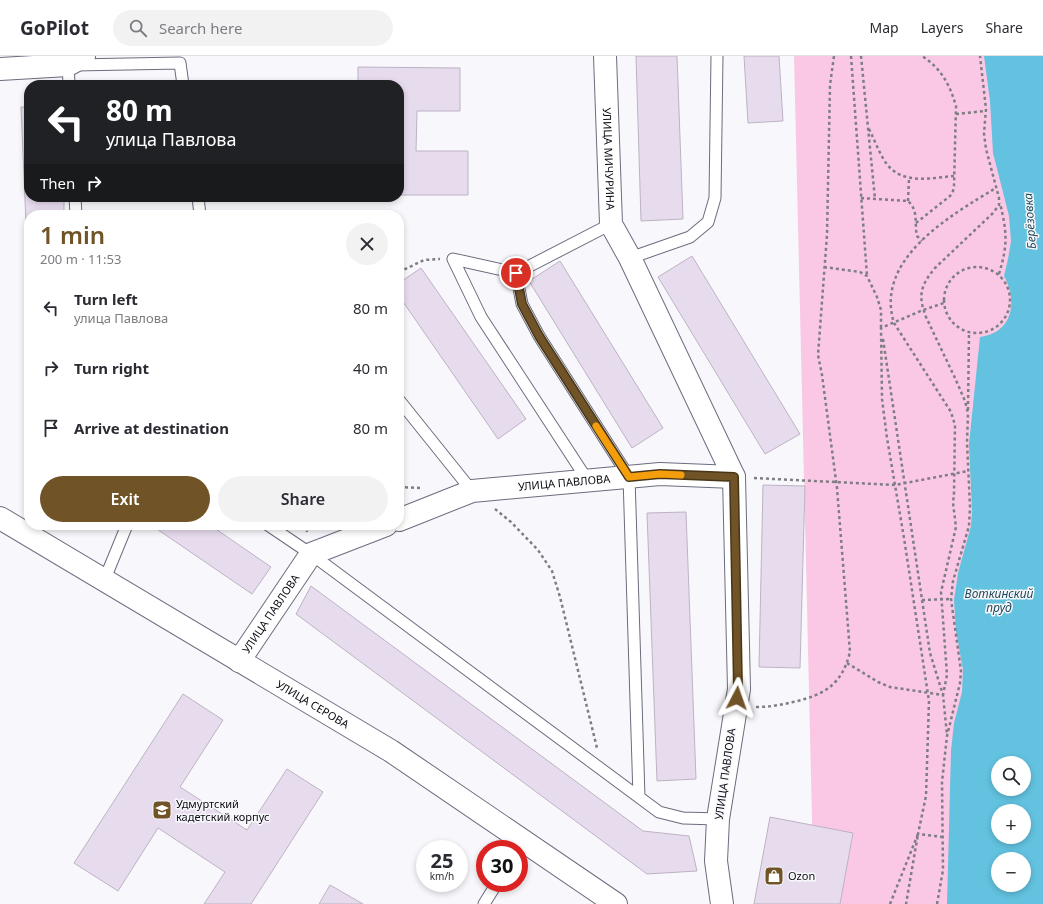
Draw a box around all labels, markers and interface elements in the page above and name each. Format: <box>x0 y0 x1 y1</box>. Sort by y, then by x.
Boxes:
search box <box>113 10 393 46</box>
text: GoPilot <box>20 15 89 41</box>
icon: search <box>127 17 149 39</box>
text: Search here <box>159 18 242 38</box>
text: Map <box>870 18 899 37</box>
text: Layers <box>921 18 963 37</box>
text: Share <box>985 18 1023 37</box>
text: 80 m <box>106 91 173 129</box>
icon: left <box>40 96 92 148</box>
street label: УЛИЦА МИЧУРИНА <box>600 107 619 211</box>
text: улица Павлова <box>106 127 236 151</box>
icon: right <box>83 172 105 194</box>
text: Then <box>40 173 75 193</box>
water label: Берёзовка <box>1019 192 1040 250</box>
text: 1 min <box>40 218 105 251</box>
button: close <box>346 223 388 265</box>
text: 200 m · 11:53 <box>40 250 121 268</box>
pin <box>499 256 533 290</box>
icon: arrive <box>505 262 527 284</box>
text: Turn left <box>74 289 138 309</box>
icon: left <box>40 297 62 319</box>
text: 80 m <box>353 298 388 318</box>
text: улица Павлова <box>74 309 168 327</box>
icon: right <box>40 357 62 379</box>
text: Turn right <box>74 358 149 378</box>
text: 40 m <box>353 358 388 378</box>
icon: arrive <box>40 417 62 439</box>
text: Arrive at destination <box>74 418 229 438</box>
text: 80 m <box>353 418 388 438</box>
street label: УЛИЦА ПАВЛОВА <box>517 470 612 494</box>
button: Exit <box>40 476 210 522</box>
button: Share <box>218 476 388 522</box>
street label: УЛИЦА ПАВЛОВА <box>238 570 303 656</box>
water label: Воткинский пруд <box>965 585 1034 616</box>
street label: УЛИЦА СЕРОВА <box>274 676 353 732</box>
position arrow <box>716 677 758 719</box>
street label: УЛИЦА ПАВЛОВА <box>711 726 738 821</box>
map controls <box>991 756 1031 892</box>
button: search <box>991 756 1031 796</box>
place label: Удмуртский кадетский корпус <box>176 796 269 824</box>
school or university icon: Удмуртский кадетский корпус <box>151 799 173 821</box>
button: + <box>991 804 1031 844</box>
speed limit sign: 30 <box>476 840 528 892</box>
text: 25 <box>431 847 453 874</box>
button: − <box>991 852 1031 892</box>
shop icon: Ozon <box>763 865 785 887</box>
place label: Ozon <box>788 868 815 883</box>
text: km/h <box>430 869 454 883</box>

